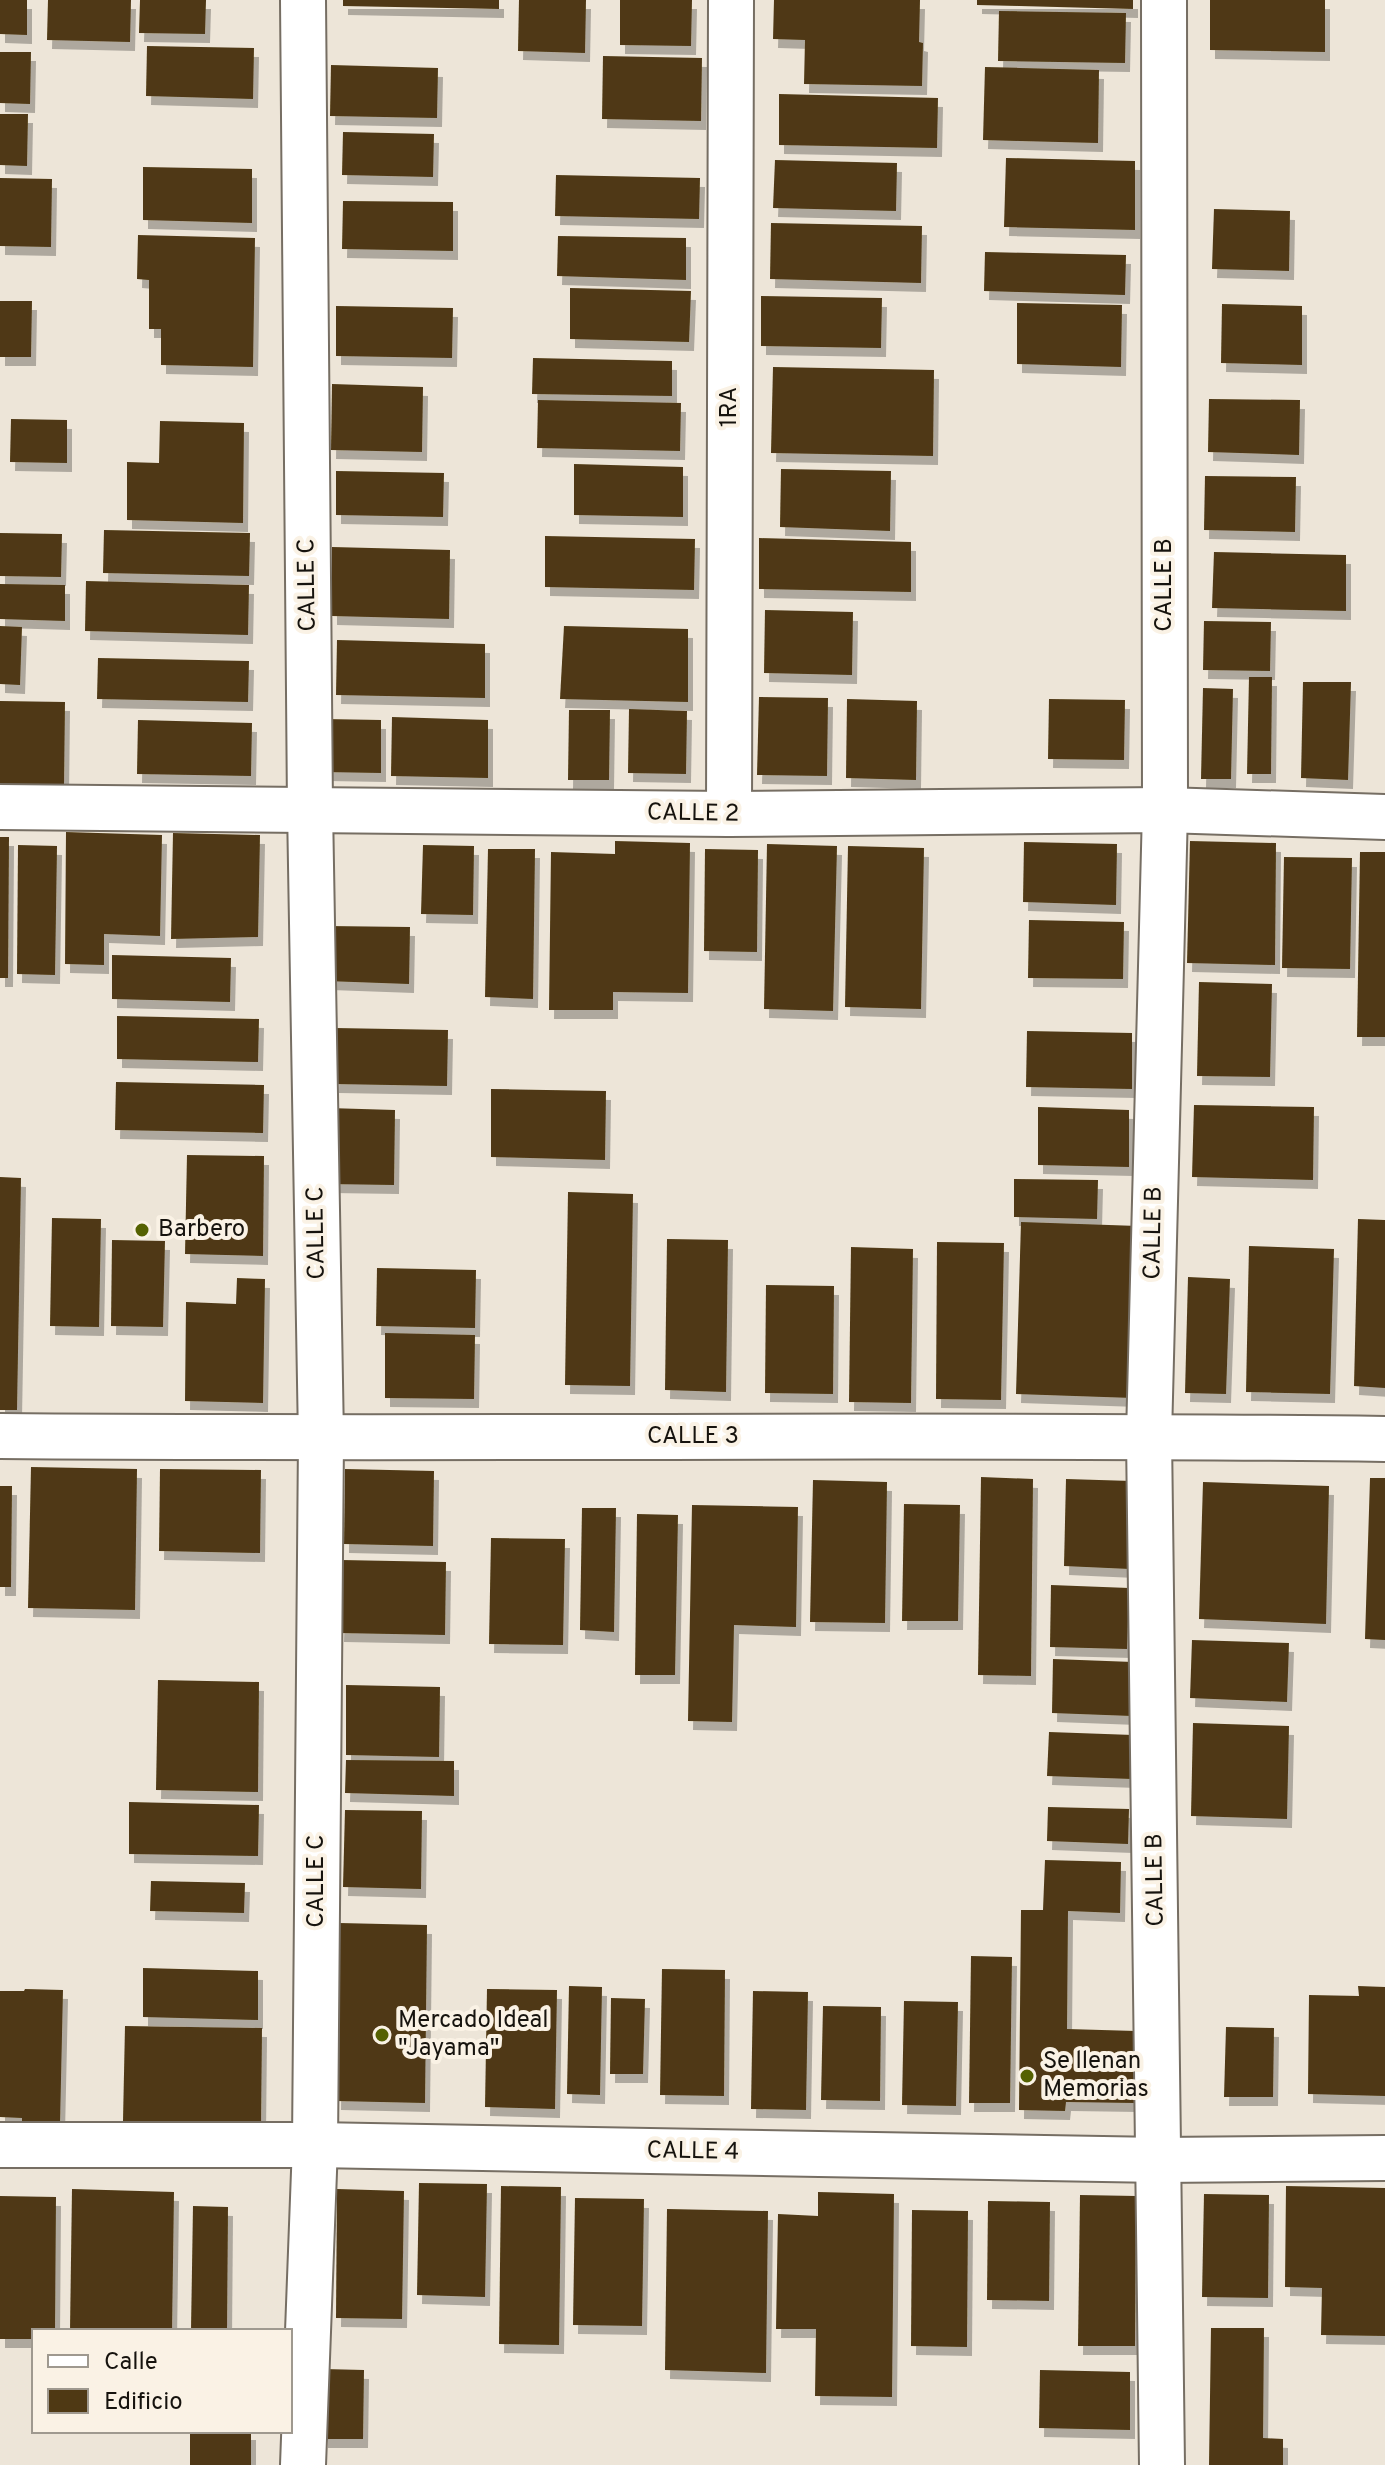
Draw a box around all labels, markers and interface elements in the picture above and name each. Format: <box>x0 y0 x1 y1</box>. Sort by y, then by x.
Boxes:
street label: 1RA <box>715 387 745 427</box>
street label: CALLE C <box>292 538 324 632</box>
street label: CALLE B <box>1150 538 1180 632</box>
street label: CALLE 2 <box>647 798 739 830</box>
street label: CALLE C <box>301 1186 333 1280</box>
street label: CALLE B <box>1138 1186 1170 1280</box>
place label: Barbero <box>158 1215 245 1245</box>
marker: Barbero <box>133 1221 151 1239</box>
street label: CALLE 3 <box>647 1422 739 1452</box>
street label: CALLE B <box>1140 1833 1172 1927</box>
street label: CALLE C <box>302 1834 332 1928</box>
place label: Mercado Ideal "Jayama" <box>398 2006 549 2064</box>
marker: Mercado Ideal "Jayama" <box>373 2026 391 2044</box>
place label: Se llenan Memorias <box>1043 2047 1149 2105</box>
marker: Se llenan Memorias <box>1018 2067 1036 2085</box>
street label: CALLE 4 <box>646 2136 740 2168</box>
legend <box>32 2329 292 2433</box>
text: Calle <box>104 2348 158 2378</box>
text: Edificio <box>104 2388 183 2418</box>

